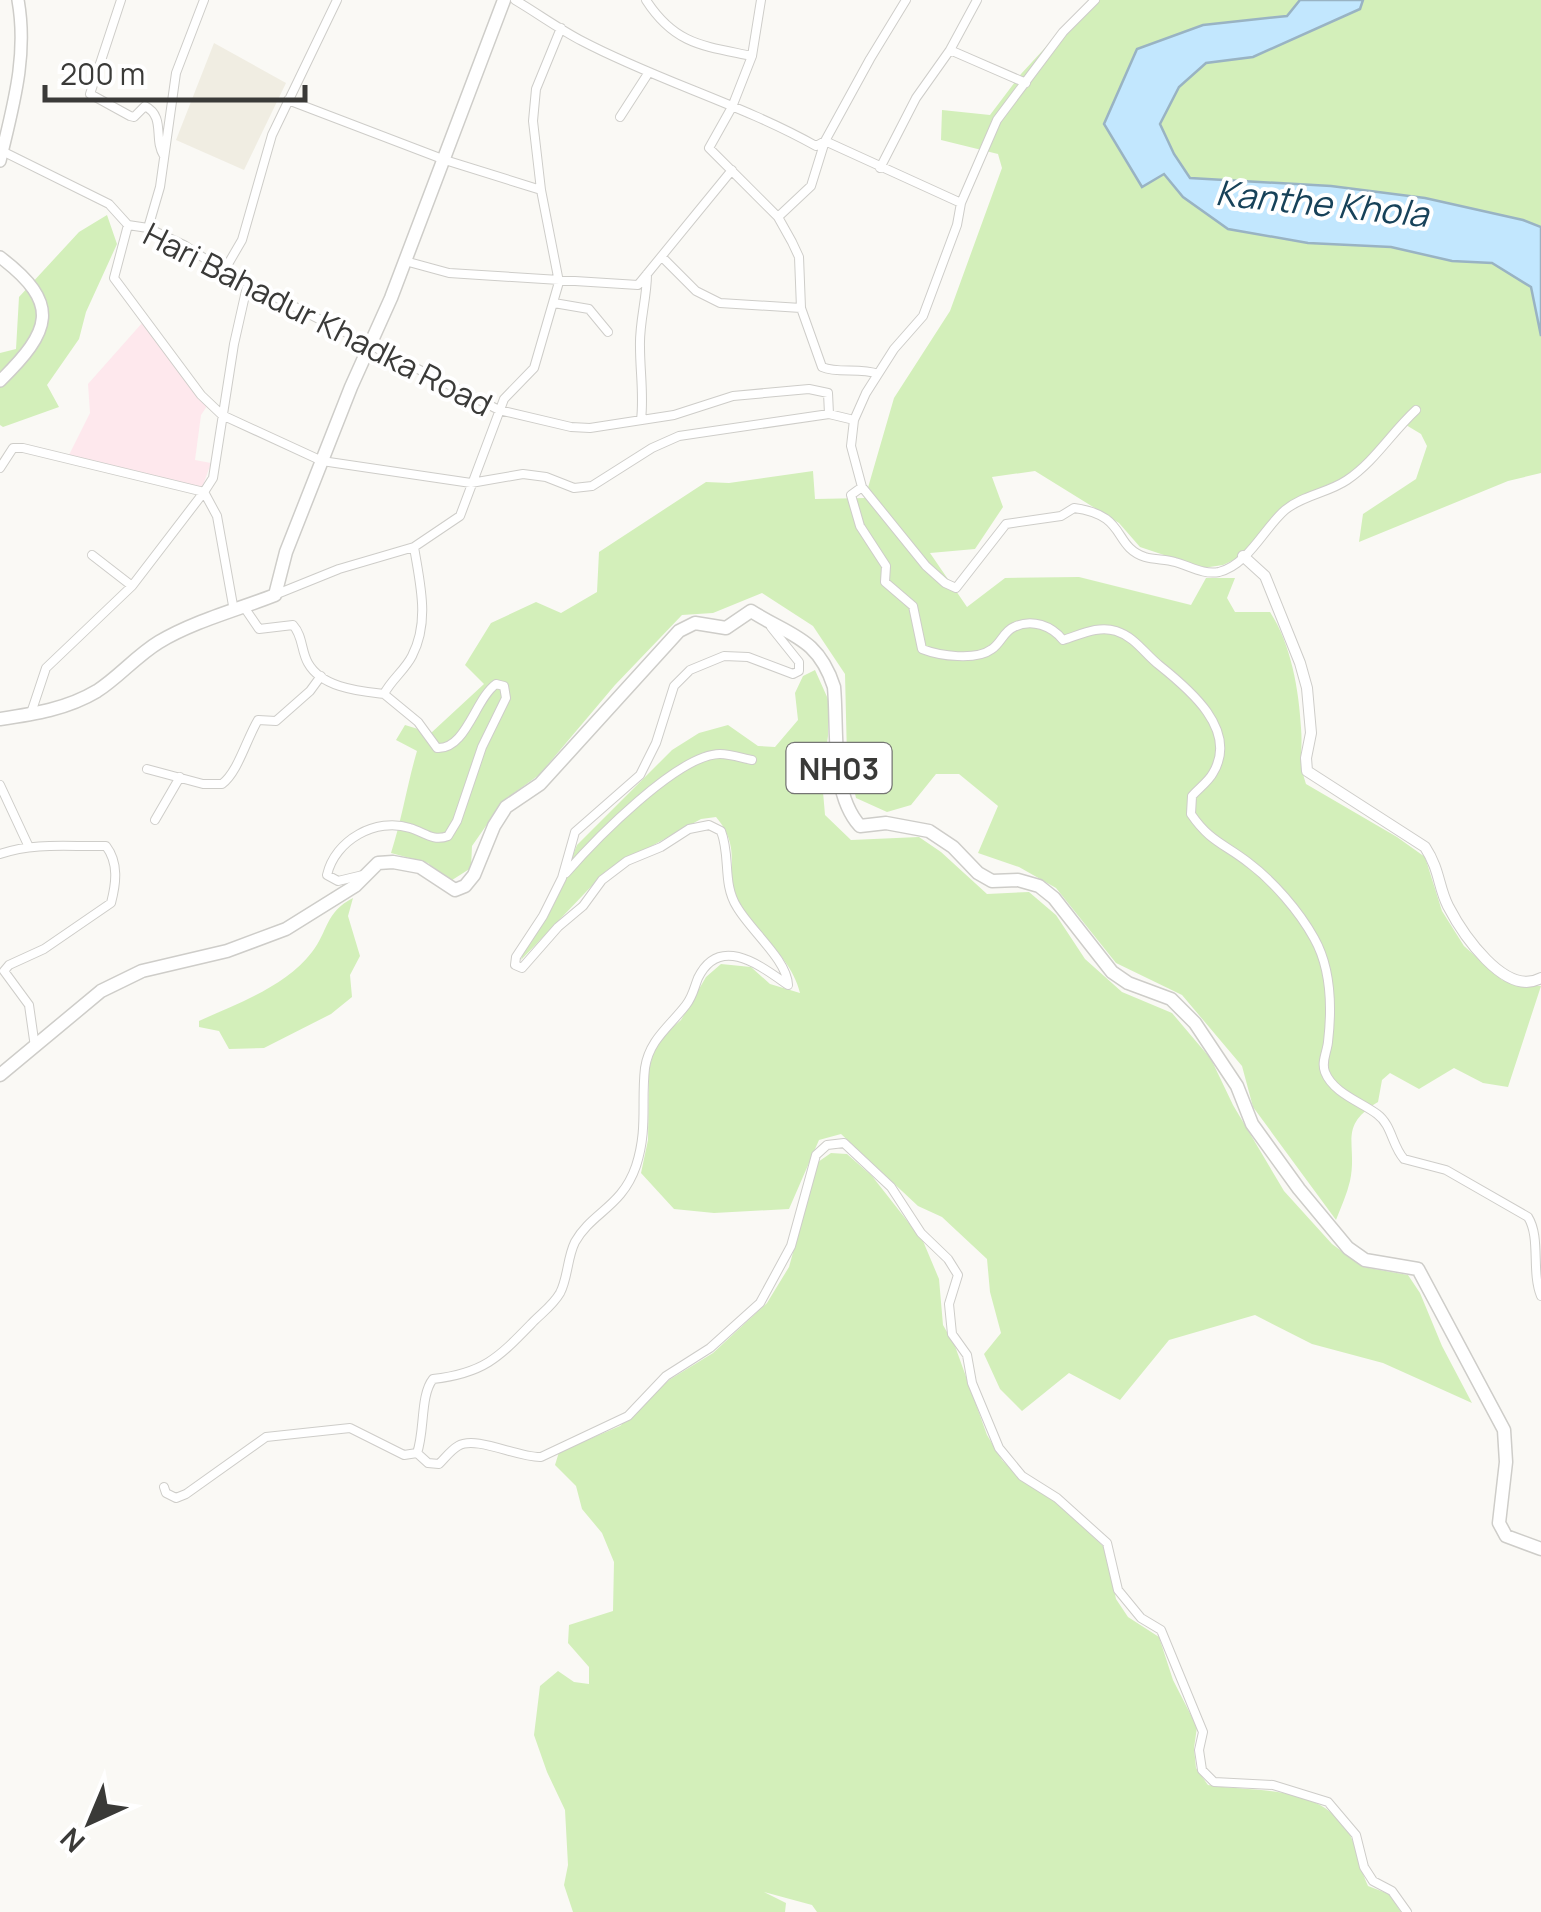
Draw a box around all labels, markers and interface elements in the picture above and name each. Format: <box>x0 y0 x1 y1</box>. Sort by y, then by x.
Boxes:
scale bar <box>45 40 305 102</box>
text: 200 m <box>60 53 145 94</box>
water label: Kanthe Khola <box>1213 168 1432 238</box>
street label: Hari Bahadur Khadka Road <box>136 212 500 426</box>
road number: NH03 <box>786 743 892 793</box>
north arrow <box>40 1772 140 1872</box>
text: N <box>52 1820 92 1861</box>

